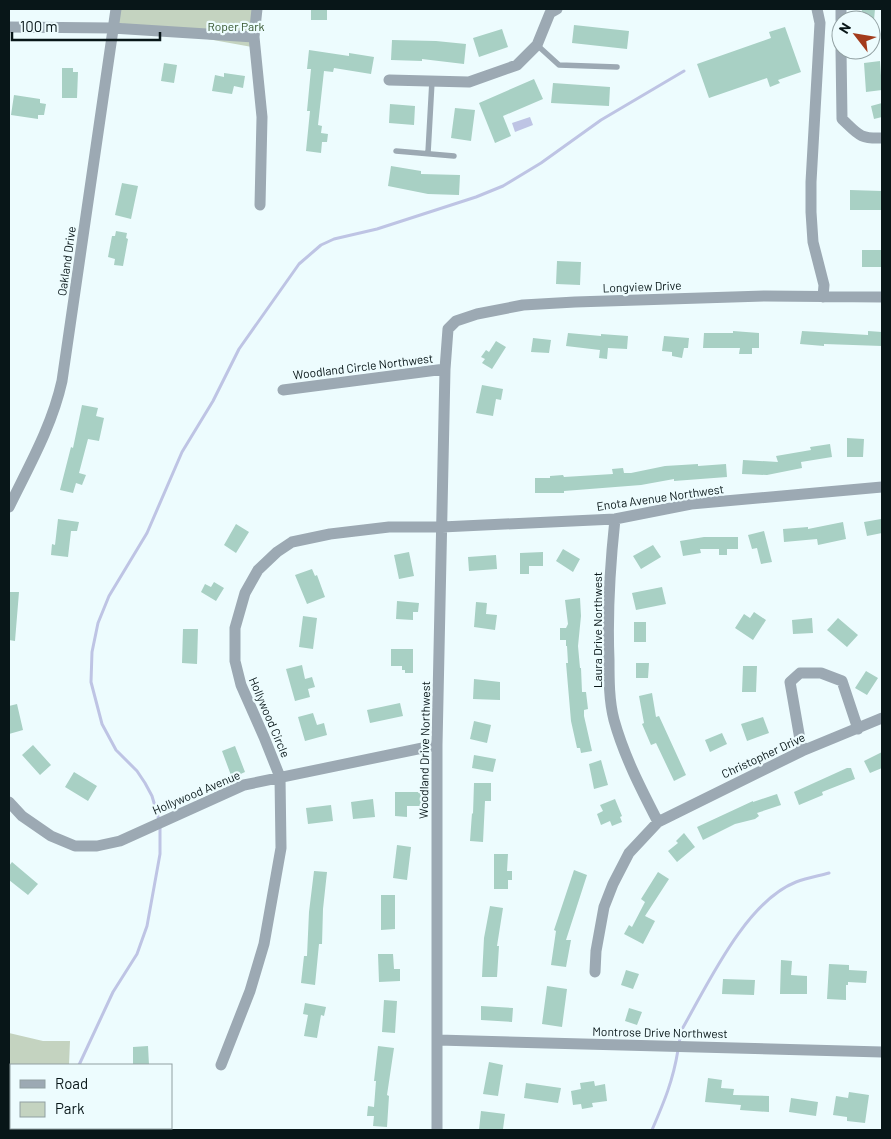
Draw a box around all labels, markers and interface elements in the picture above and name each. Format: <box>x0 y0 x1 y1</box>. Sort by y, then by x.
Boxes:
scale bar <box>12 10 160 42</box>
north arrow <box>831 10 881 60</box>
text: 100 m <box>20 17 58 35</box>
park label: Roper Park <box>207 19 265 33</box>
text: N <box>835 20 854 36</box>
street label: Oakland Drive <box>54 225 78 297</box>
street label: Longview Drive <box>602 278 682 294</box>
street label: Woodland Circle Northwest <box>292 350 434 382</box>
street label: Enota Avenue Northwest <box>595 481 725 513</box>
street label: Laura Drive Northwest <box>590 572 604 688</box>
street label: Hollywood Circle <box>247 675 293 759</box>
street label: Woodland Drive Northwest <box>416 681 432 819</box>
street label: Christopher Drive <box>719 730 807 780</box>
street label: Hollywood Avenue <box>150 767 242 817</box>
street label: Montrose Drive Northwest <box>592 1024 728 1040</box>
legend <box>10 1064 172 1129</box>
text: Road <box>55 1074 88 1092</box>
text: Park <box>55 1099 85 1117</box>

